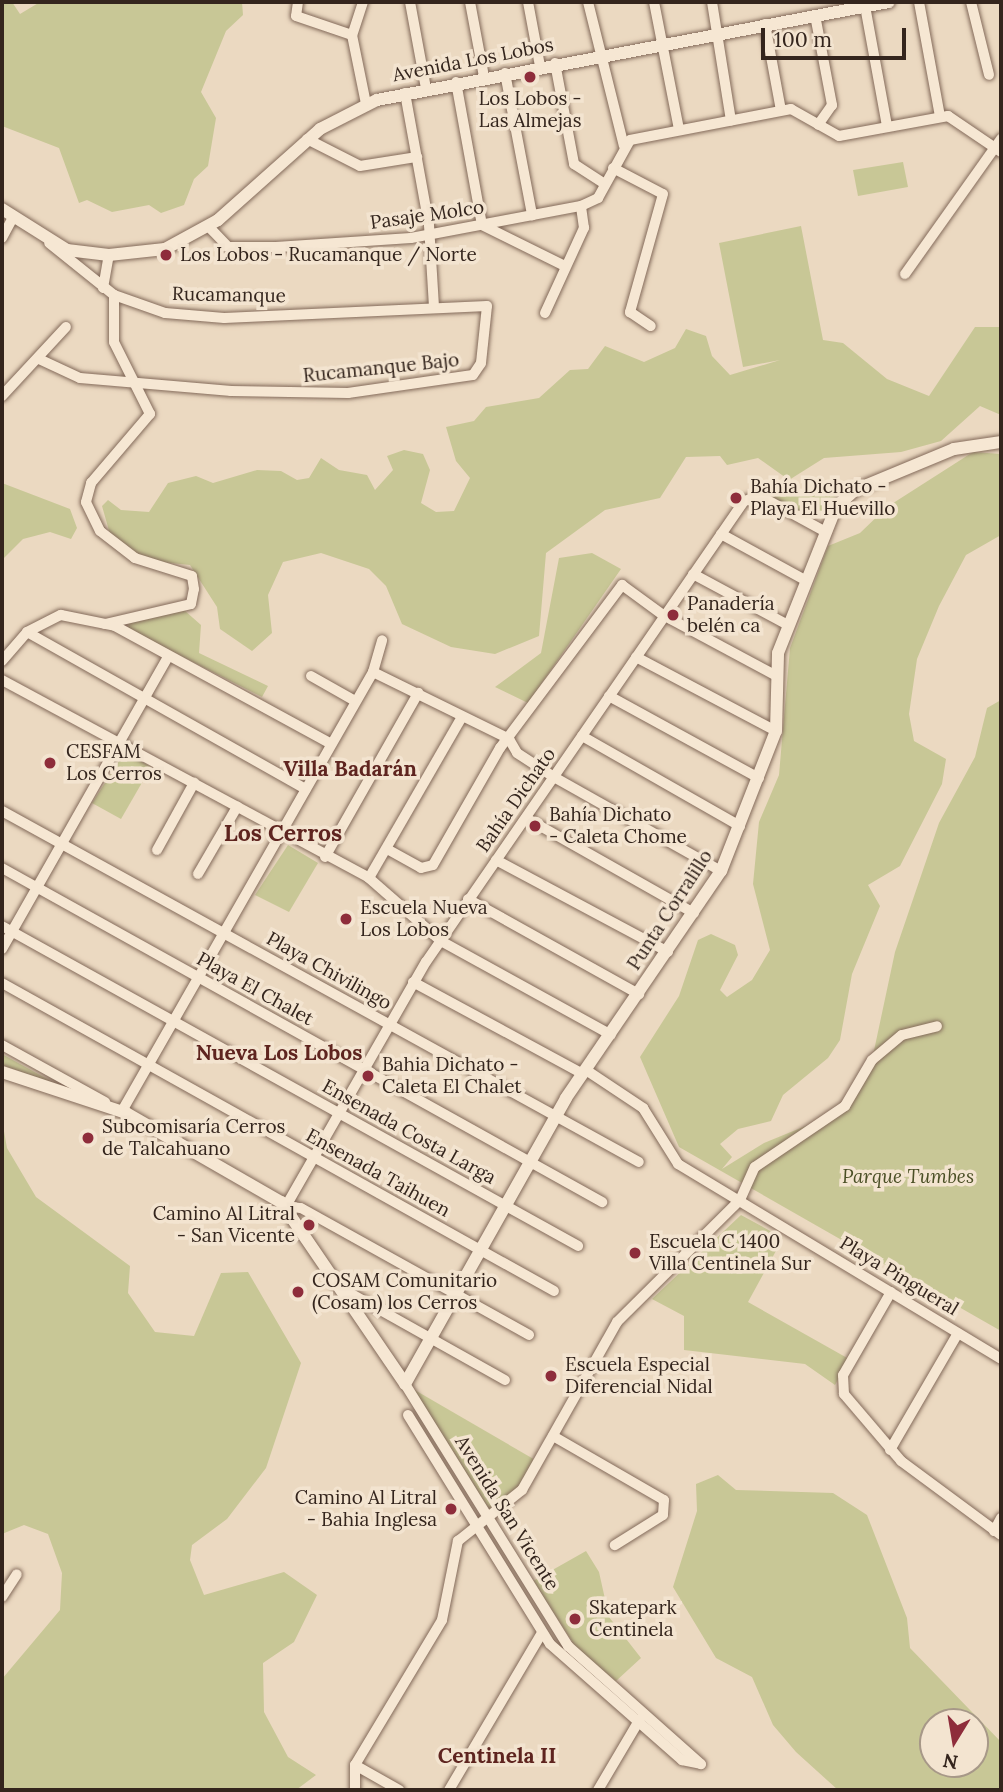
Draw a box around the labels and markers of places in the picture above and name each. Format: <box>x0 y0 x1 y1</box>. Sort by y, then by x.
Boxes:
marker: Los Lobos - Las Almejas <box>522 69 538 85</box>
place label: Los Lobos - Las Almejas <box>478 88 582 132</box>
place label: Los Lobos - Rucamanque / Norte <box>180 244 477 266</box>
marker: Los Lobos - Rucamanque / Norte <box>158 247 174 263</box>
place label: Bahía Dichato - Playa El Huevillo <box>750 476 895 520</box>
marker: Bahía Dichato - Playa El Huevillo <box>728 490 744 506</box>
place label: Panadería belén ca <box>687 593 775 637</box>
marker: Panadería belén ca <box>665 607 681 623</box>
place label: CESFAM Los Cerros <box>66 741 162 785</box>
marker: CESFAM Los Cerros <box>40 753 60 773</box>
place label: Bahía Dichato - Caleta Chome <box>549 804 687 848</box>
marker: Bahía Dichato - Caleta Chome <box>527 818 543 834</box>
place label: Escuela Nueva Los Lobos <box>360 897 488 941</box>
marker: Escuela Nueva Los Lobos <box>338 911 354 927</box>
place label: Bahia Dichato - Caleta El Chalet <box>382 1054 522 1098</box>
marker: Bahia Dichato - Caleta El Chalet <box>360 1068 376 1084</box>
place label: Subcomisaría Cerros de Talcahuano <box>102 1116 285 1160</box>
marker: Subcomisaría Cerros de Talcahuano <box>80 1130 96 1146</box>
place label: Camino Al Litral - San Vicente <box>153 1203 295 1247</box>
marker: Camino Al Litral - San Vicente <box>301 1217 317 1233</box>
place label: Escuela C 1400 Villa Centinela Sur <box>649 1231 811 1275</box>
marker: Escuela C 1400 Villa Centinela Sur <box>627 1245 643 1261</box>
place label: COSAM Comunitario (Cosam) los Cerros <box>312 1270 497 1314</box>
marker: COSAM Comunitario (Cosam) los Cerros <box>290 1284 306 1300</box>
place label: Escuela Especial Diferencial Nidal <box>565 1354 713 1398</box>
marker: Escuela Especial Diferencial Nidal <box>543 1368 559 1384</box>
place label: Camino Al Litral - Bahia Inglesa <box>295 1487 437 1531</box>
marker: Camino Al Litral - Bahia Inglesa <box>443 1501 459 1517</box>
place label: Skatepark Centinela <box>589 1597 677 1641</box>
marker: Skatepark Centinela <box>567 1611 583 1627</box>

